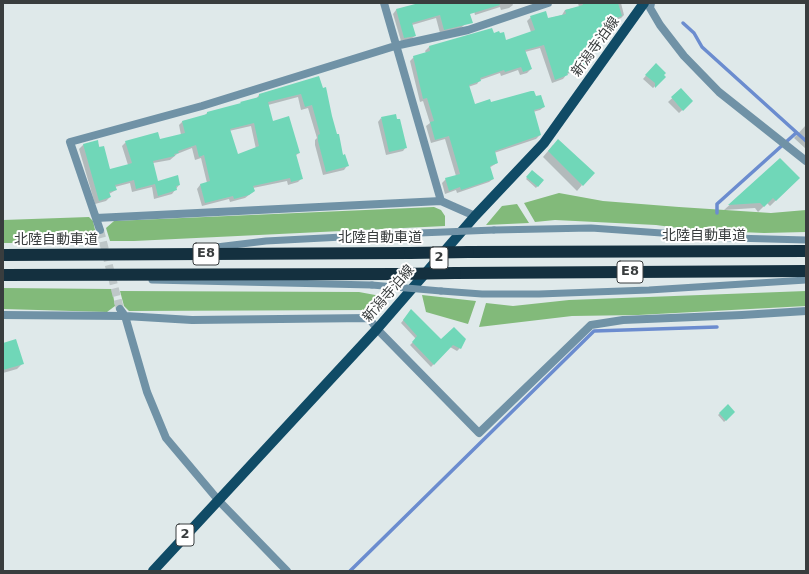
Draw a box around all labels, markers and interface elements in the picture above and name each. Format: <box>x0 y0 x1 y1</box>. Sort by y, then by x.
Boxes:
street label: 新潟寺泊線 <box>569 14 623 80</box>
street label: 北陸自動車道 <box>662 228 746 244</box>
street label: 北陸自動車道 <box>338 230 422 246</box>
street label: 北陸自動車道 <box>14 232 98 248</box>
road number: E8 <box>193 243 219 265</box>
road number: 2 <box>430 247 448 269</box>
road number: E8 <box>617 261 643 283</box>
street label: 新潟寺泊線 <box>360 262 418 326</box>
road number: 2 <box>176 524 194 546</box>

